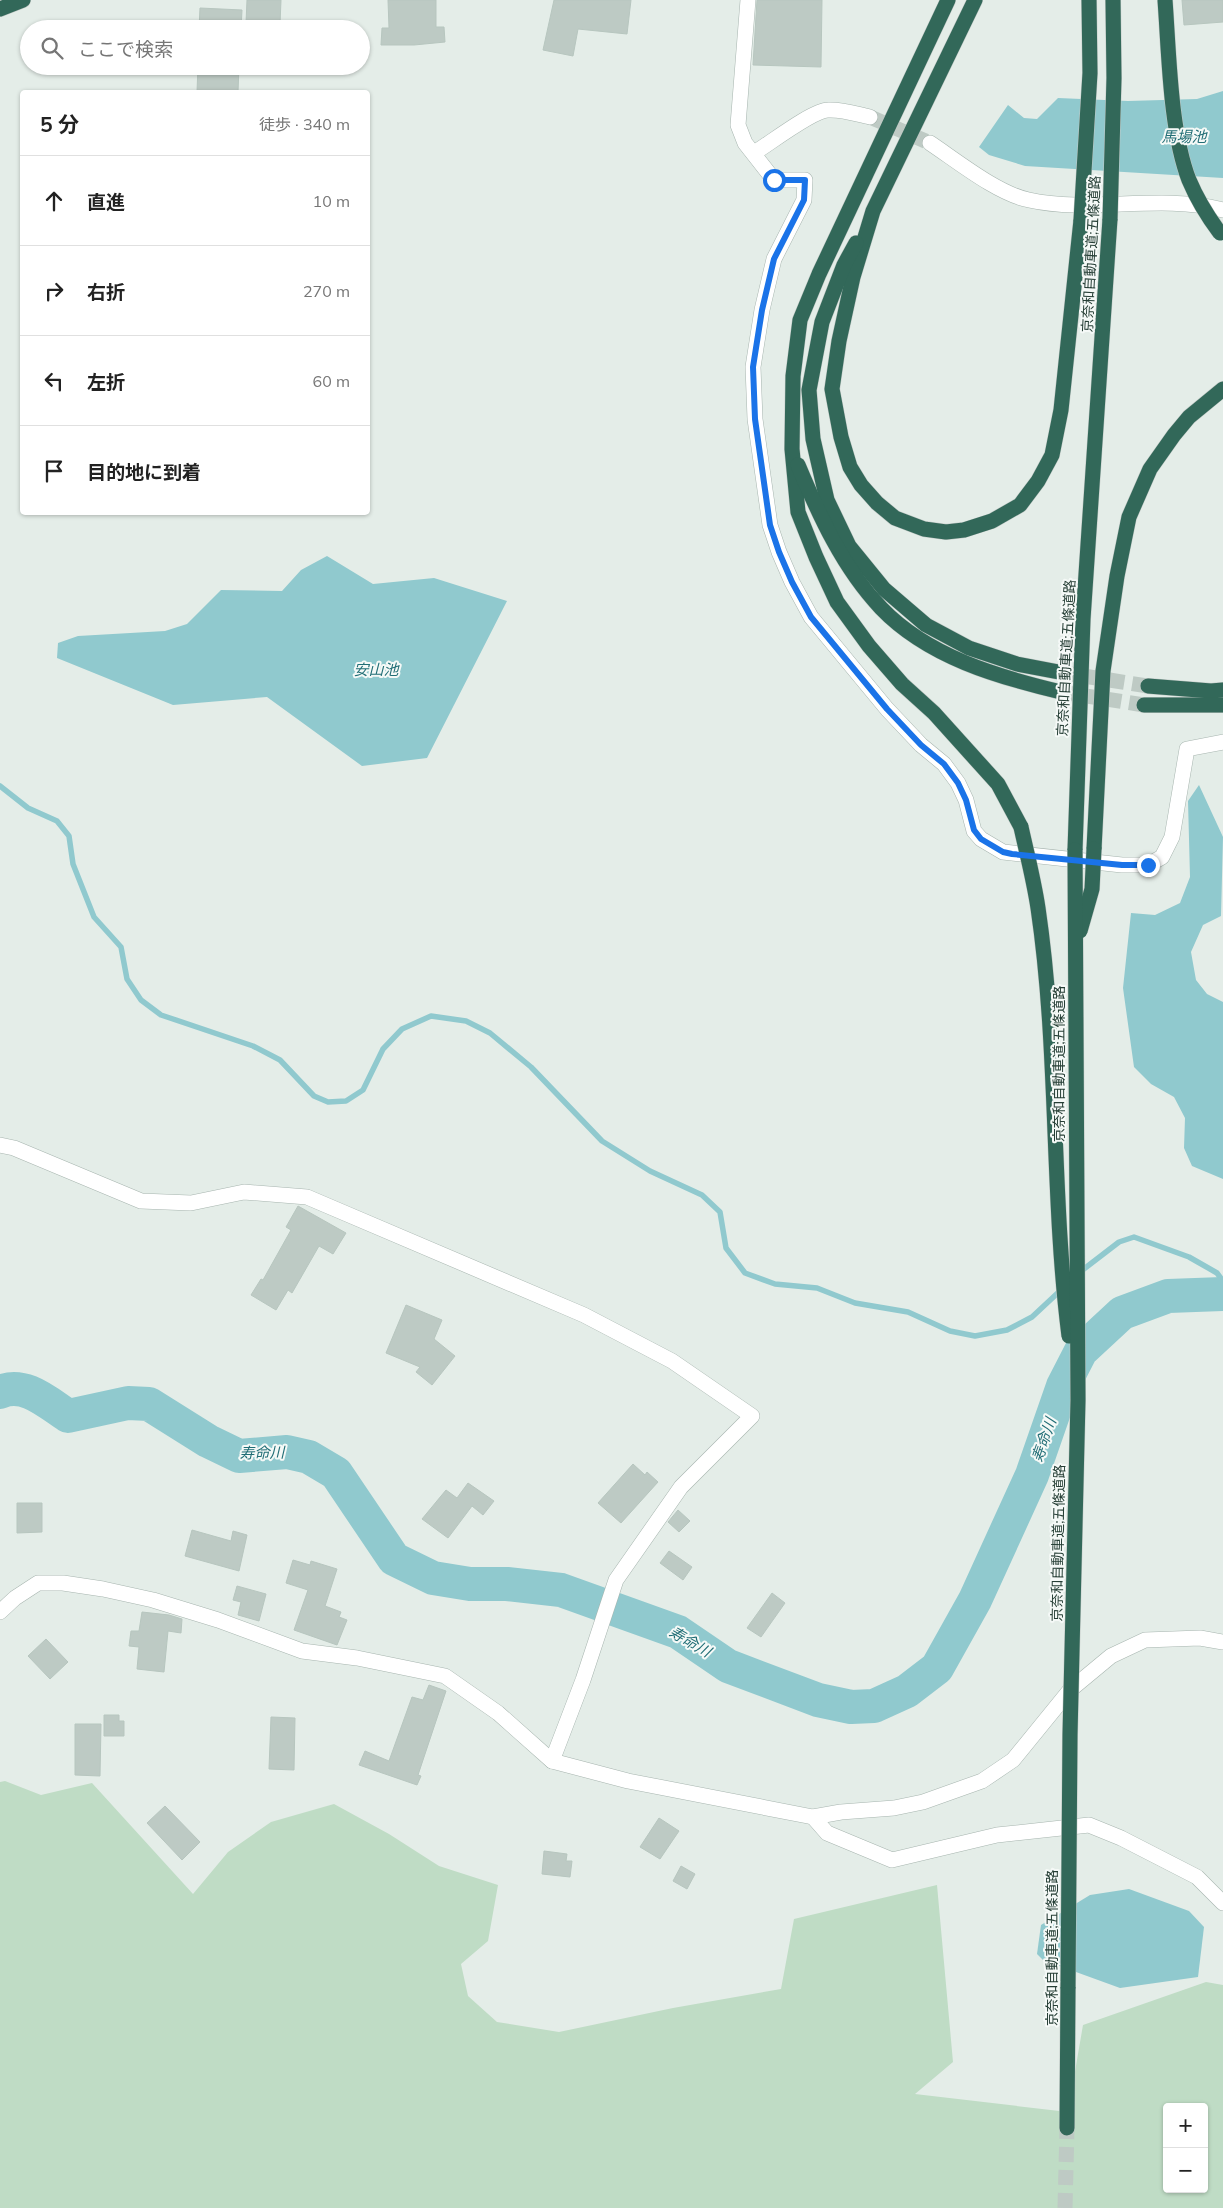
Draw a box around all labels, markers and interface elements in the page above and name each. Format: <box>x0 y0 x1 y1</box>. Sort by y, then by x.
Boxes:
search box <box>20 20 370 75</box>
icon: search <box>38 34 66 62</box>
text: ここで検索 <box>78 37 173 61</box>
text: 5 分 <box>40 111 79 137</box>
text: 徒歩 · 340 m <box>259 114 350 134</box>
water label: 馬場池 <box>1161 127 1208 146</box>
route start <box>763 169 786 192</box>
street label: 京奈和自動車道;五條道路 <box>1078 175 1104 333</box>
icon: ahead <box>40 187 68 215</box>
text: 直進 <box>87 190 125 214</box>
text: 10 m <box>313 191 350 211</box>
icon: right <box>40 277 68 305</box>
text: 右折 <box>87 280 125 304</box>
text: 270 m <box>303 281 350 301</box>
icon: left <box>40 367 68 395</box>
text: 左折 <box>87 370 125 394</box>
text: 60 m <box>313 371 350 391</box>
icon: arrive <box>40 457 68 485</box>
text: 目的地に到着 <box>87 460 201 484</box>
street label: 京奈和自動車道;五條道路 <box>1053 579 1079 737</box>
water label: 安山池 <box>353 660 400 679</box>
route end <box>1137 854 1160 877</box>
street label: 京奈和自動車道;五條道路 <box>1050 985 1068 1143</box>
water label: 寿命川 <box>1027 1414 1060 1464</box>
water label: 寿命川 <box>239 1443 287 1462</box>
street label: 京奈和自動車道;五條道路 <box>1048 1464 1068 1622</box>
water label: 寿命川 <box>666 1622 716 1662</box>
street label: 京奈和自動車道;五條道路 <box>1043 1869 1061 2027</box>
map controls <box>1163 2103 1208 2193</box>
button: + <box>1163 2103 1208 2148</box>
button: − <box>1163 2148 1208 2193</box>

